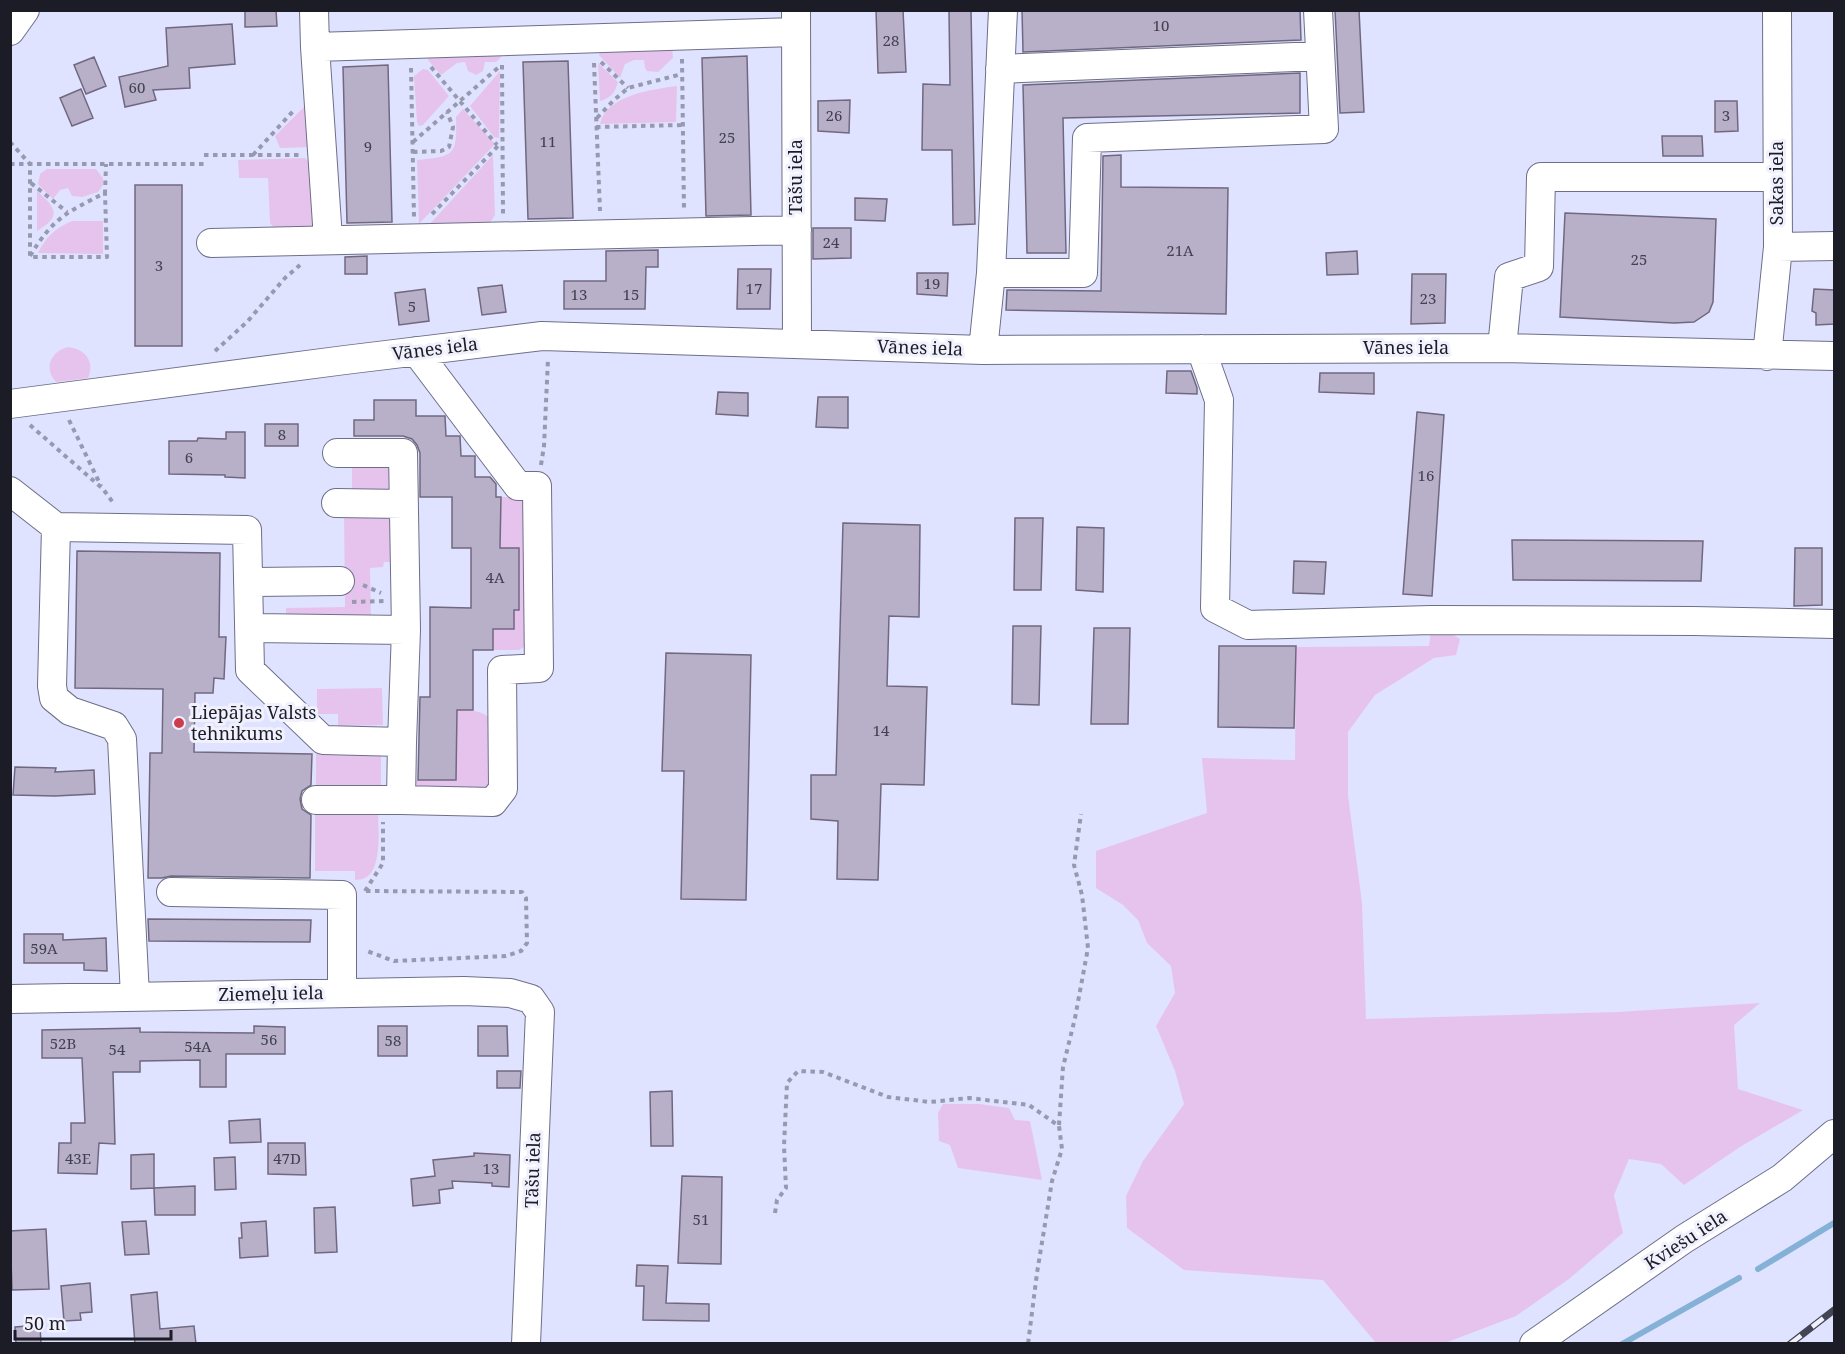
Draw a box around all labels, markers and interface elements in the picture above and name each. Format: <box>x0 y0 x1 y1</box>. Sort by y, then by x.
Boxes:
house number: 10 <box>1153 15 1169 35</box>
house number: 28 <box>883 30 899 50</box>
house number: 60 <box>129 77 145 97</box>
house number: 26 <box>826 105 842 125</box>
house number: 3 <box>1722 105 1730 125</box>
house number: 25 <box>719 127 735 147</box>
house number: 11 <box>540 131 556 151</box>
house number: 9 <box>364 136 372 156</box>
street label: Tāšu iela <box>783 139 807 215</box>
street label: Sakas iela <box>1764 141 1788 225</box>
house number: 24 <box>823 232 840 252</box>
house number: 21A <box>1166 240 1194 260</box>
house number: 25 <box>1631 249 1647 269</box>
house number: 3 <box>155 255 163 275</box>
house number: 19 <box>924 273 940 293</box>
house number: 17 <box>746 278 762 298</box>
house number: 13 <box>571 284 587 304</box>
house number: 15 <box>623 284 639 304</box>
house number: 23 <box>1420 288 1436 308</box>
house number: 5 <box>408 296 416 316</box>
street label: Vānes iela <box>391 331 479 365</box>
street label: Vānes iela <box>876 334 964 361</box>
street label: Vānes iela <box>1363 335 1449 359</box>
house number: 8 <box>278 424 286 444</box>
house number: 6 <box>185 447 193 467</box>
house number: 16 <box>1418 465 1434 485</box>
house number: 4A <box>486 567 505 587</box>
place label: Liepājas Valsts tehnikums <box>191 700 316 745</box>
marker: Liepājas Valsts tehnikums <box>172 716 186 730</box>
house number: 14 <box>873 720 890 740</box>
house number: 59A <box>30 938 58 958</box>
street label: Ziemeļu iela <box>218 980 324 1006</box>
house number: 56 <box>261 1029 277 1049</box>
house number: 58 <box>385 1030 401 1050</box>
house number: 52B <box>50 1033 76 1053</box>
house number: 54A <box>184 1036 212 1056</box>
house number: 54 <box>109 1039 126 1059</box>
street label: Tāšu iela <box>519 1132 545 1208</box>
house number: 43E <box>65 1148 91 1168</box>
house number: 47D <box>273 1148 301 1168</box>
house number: 13 <box>483 1158 499 1178</box>
street label: Kviešu iela <box>1640 1204 1731 1275</box>
house number: 51 <box>693 1209 709 1229</box>
scale bar <box>15 1303 171 1341</box>
text: 50 m <box>24 1311 66 1335</box>

